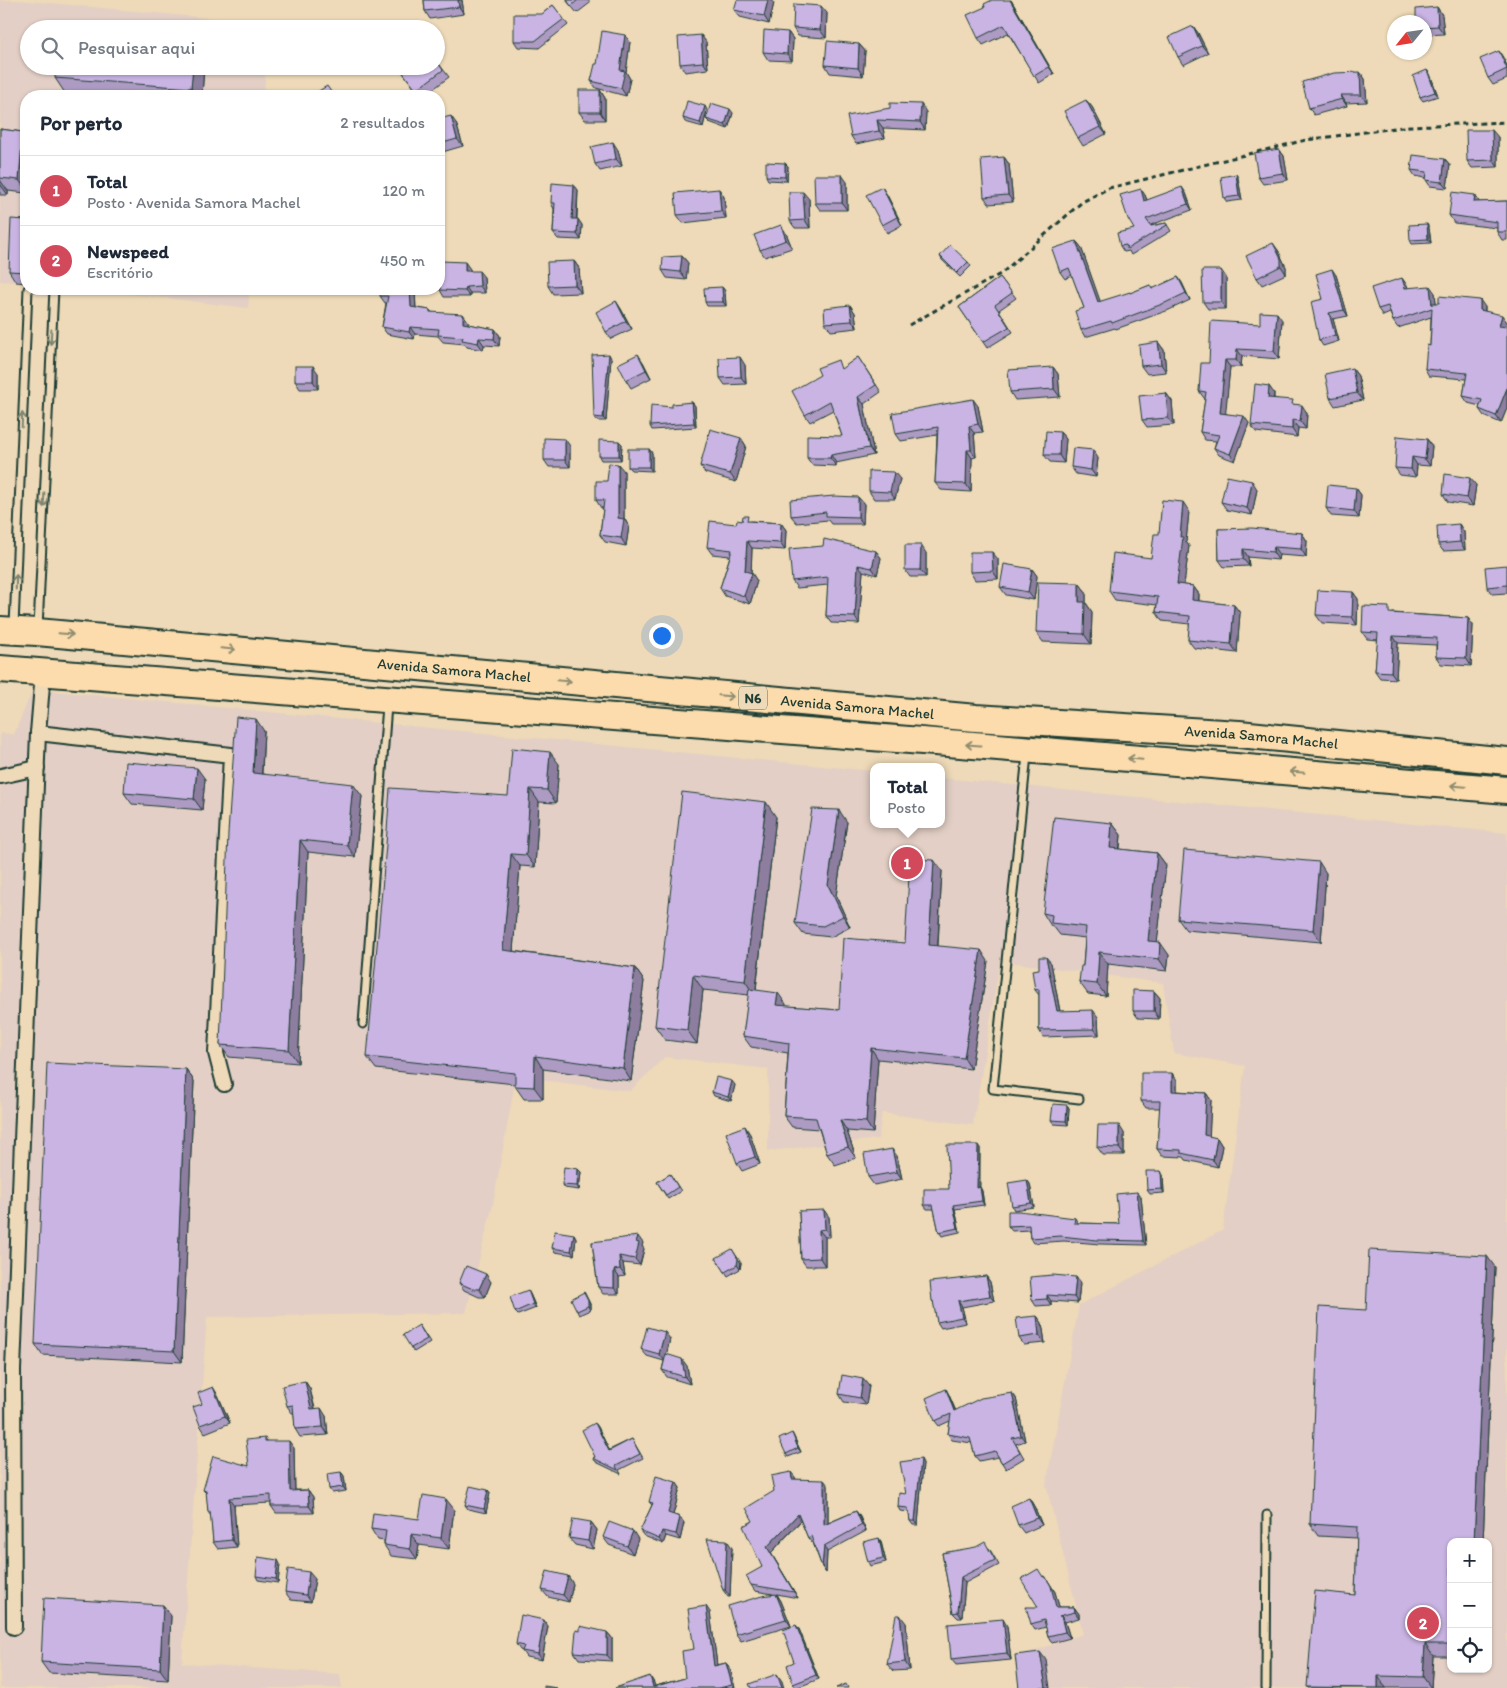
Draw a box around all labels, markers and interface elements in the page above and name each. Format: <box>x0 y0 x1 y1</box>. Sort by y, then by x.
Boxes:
north arrow <box>1387 15 1432 60</box>
search box <box>20 20 445 75</box>
icon: search <box>38 34 66 62</box>
text: Pesquisar aqui <box>78 36 195 59</box>
text: Por perto <box>40 110 122 135</box>
text: 2 resultados <box>340 113 425 132</box>
text: Total <box>87 170 127 193</box>
text: 1 <box>52 181 60 200</box>
text: 120 m <box>382 181 425 200</box>
text: Posto · Avenida Samora Machel <box>87 193 300 212</box>
text: Newspeed <box>87 240 169 263</box>
text: 2 <box>52 251 60 270</box>
text: 450 m <box>380 251 425 270</box>
text: Escritório <box>87 263 153 282</box>
one-way arrow <box>47 329 56 345</box>
one-way arrow <box>18 412 27 428</box>
one-way arrow <box>39 492 48 508</box>
one-way arrow <box>11 575 21 591</box>
your location <box>649 623 675 649</box>
one-way arrow <box>58 630 74 639</box>
one-way arrow <box>220 645 236 654</box>
street label: Avenida Samora Machel <box>377 654 533 686</box>
one-way arrow <box>556 676 572 685</box>
road number: N6 <box>739 686 767 710</box>
one-way arrow <box>717 691 733 700</box>
street label: Avenida Samora Machel <box>780 691 936 723</box>
street label: Avenida Samora Machel <box>1184 722 1340 753</box>
one-way arrow <box>965 740 981 749</box>
one-way arrow <box>1127 754 1143 763</box>
popup <box>870 763 945 828</box>
one-way arrow <box>1289 768 1305 777</box>
text: Total <box>887 775 928 798</box>
one-way arrow <box>1451 782 1467 791</box>
text: Posto <box>887 798 925 817</box>
pin: 1 <box>891 844 923 882</box>
map controls <box>1447 1538 1492 1673</box>
button: + <box>1447 1538 1492 1583</box>
button: − <box>1447 1583 1492 1628</box>
pin: 2 <box>1407 1604 1439 1642</box>
button: locate <box>1447 1628 1492 1673</box>

